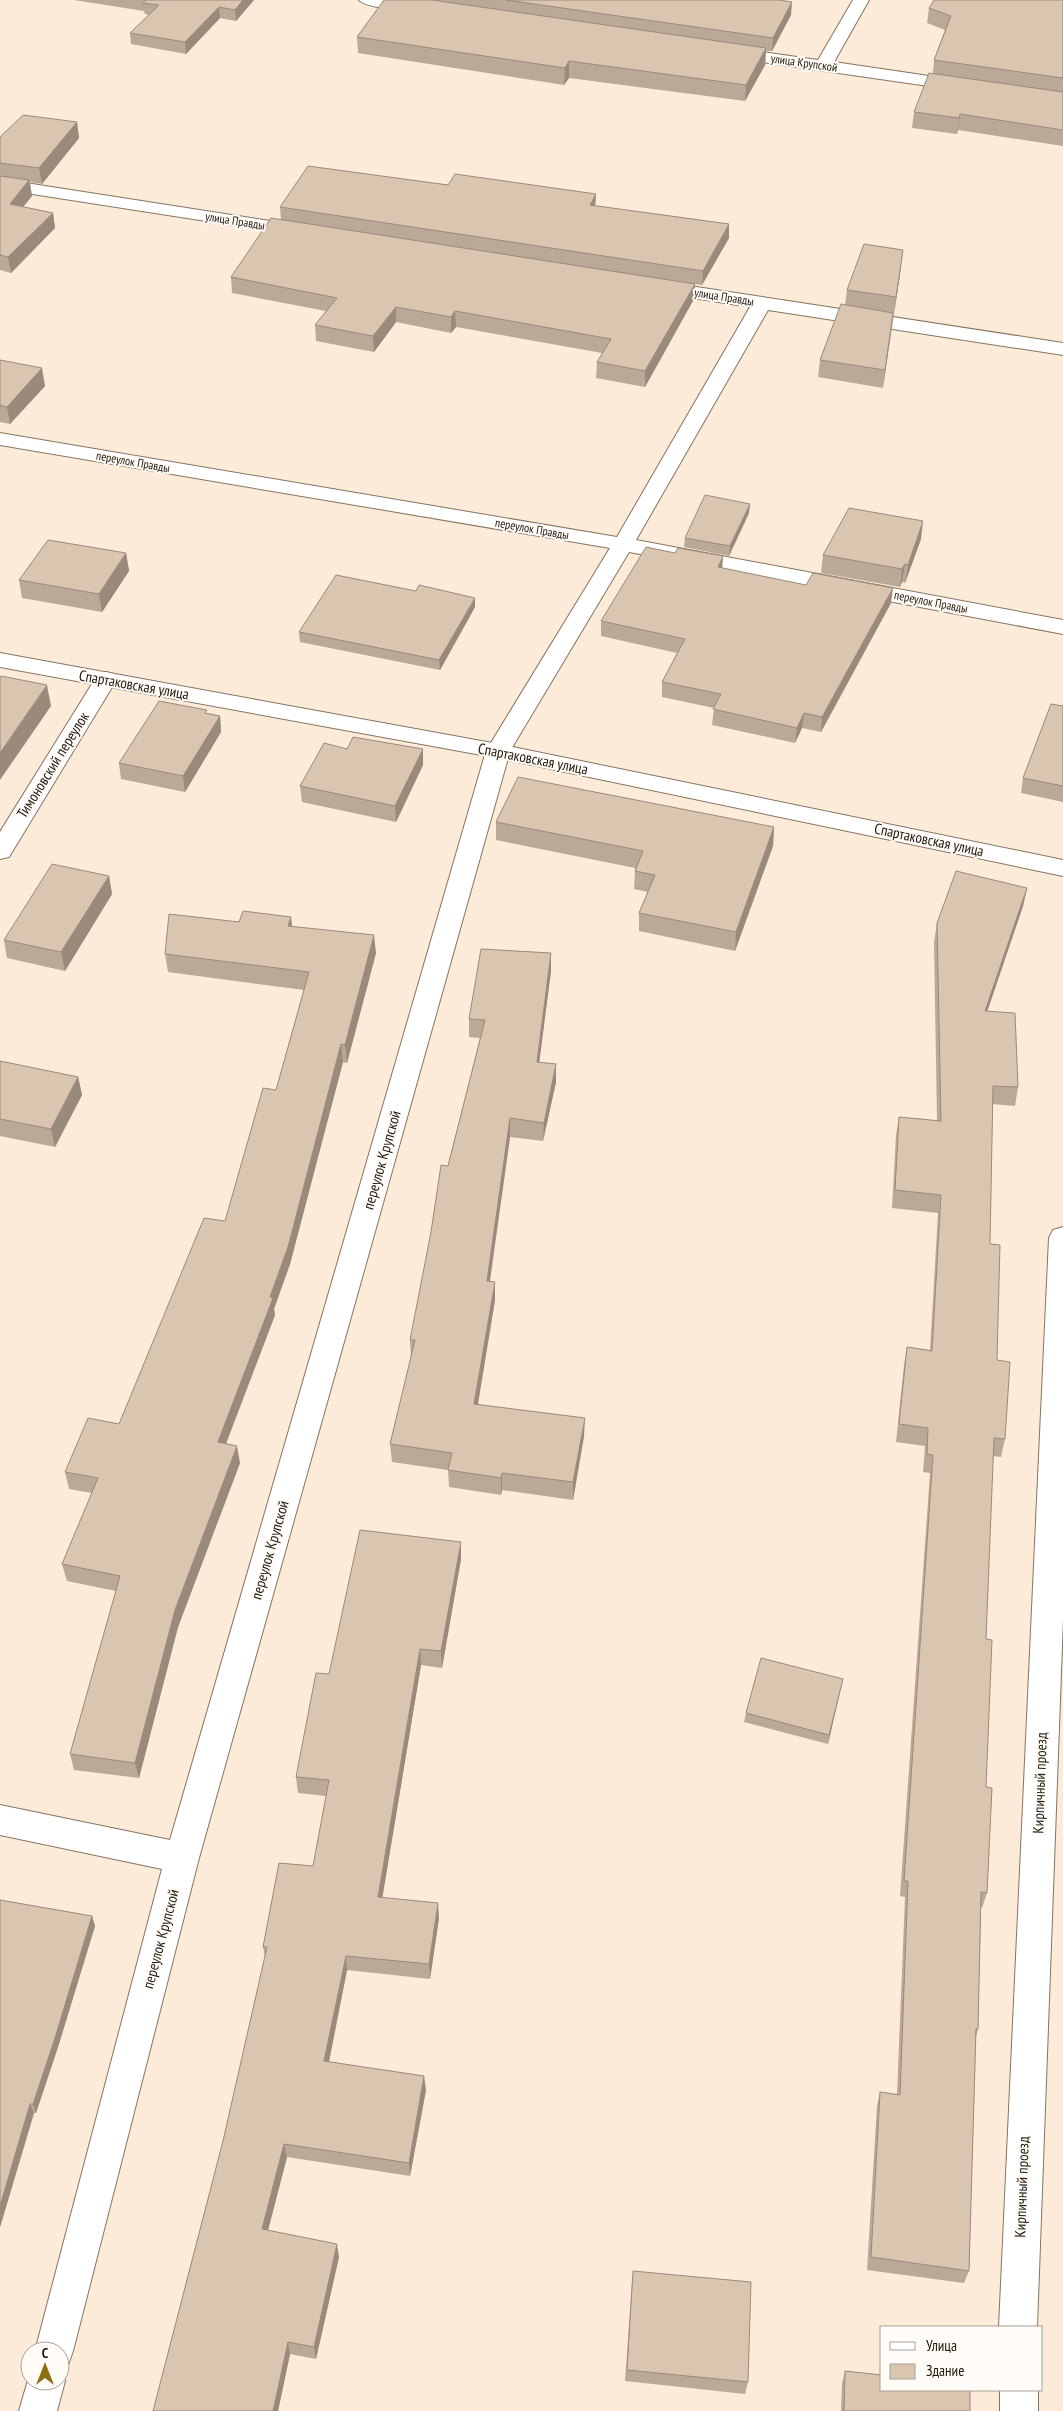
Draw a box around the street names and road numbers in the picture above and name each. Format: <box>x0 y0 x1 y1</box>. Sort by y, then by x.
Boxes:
street label: улица Крупской <box>770 50 838 75</box>
street label: улица Правды <box>204 208 266 233</box>
street label: улица Правды <box>693 284 755 309</box>
street label: переулок Правды <box>95 448 171 475</box>
street label: переулок Правды <box>494 515 570 542</box>
street label: переулок Правды <box>893 587 969 616</box>
street label: Спартаковская улица <box>78 665 191 704</box>
street label: Тимоновский переулок <box>12 708 93 821</box>
street label: Спартаковская улица <box>477 739 590 778</box>
street label: Спартаковская улица <box>873 819 986 860</box>
street label: переулок Крупской <box>358 1108 405 1212</box>
street label: переулок Крупской <box>246 1498 293 1602</box>
street label: Кирпичный проезд <box>1028 1732 1051 1834</box>
street label: переулок Крупской <box>138 1887 183 1991</box>
street label: Кирпичный проезд <box>1010 2136 1033 2238</box>

